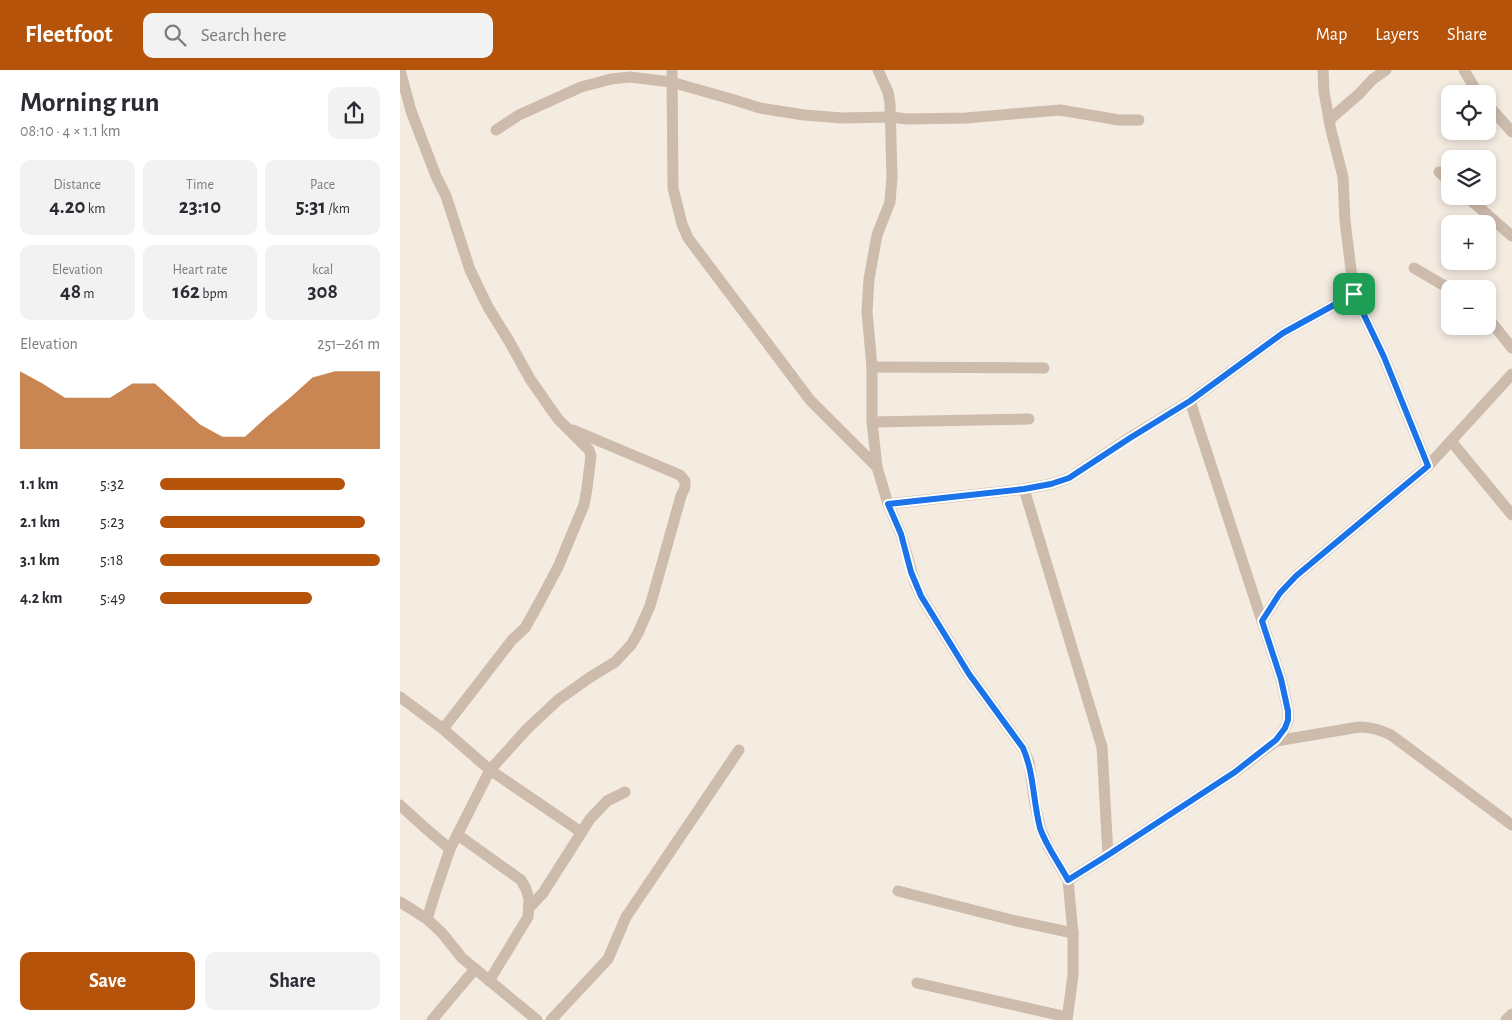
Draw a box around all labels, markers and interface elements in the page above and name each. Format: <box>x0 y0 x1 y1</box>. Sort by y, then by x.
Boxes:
search box <box>143 13 493 58</box>
icon: search <box>161 21 189 49</box>
text: Fleetfoot <box>25 23 113 47</box>
text: Search here <box>201 26 287 45</box>
text: Map <box>1316 26 1347 44</box>
text: Layers <box>1375 26 1419 44</box>
text: Share <box>1447 26 1487 44</box>
map controls <box>1441 85 1496 335</box>
button: locate <box>1441 85 1496 140</box>
button: share <box>328 87 380 139</box>
text: Morning run <box>20 89 160 117</box>
text: 08:10 · 4 × 1.1 km <box>20 123 121 139</box>
button: layers <box>1441 150 1496 205</box>
text: Distance <box>54 178 101 192</box>
text: Time <box>186 178 214 192</box>
text: Pace <box>310 178 335 192</box>
text: 4.20 <box>49 196 85 217</box>
text: 23:10 <box>179 196 221 217</box>
text: 5:31 <box>295 196 326 217</box>
text: km <box>85 202 105 216</box>
text: /km <box>326 202 350 216</box>
button: + <box>1441 215 1496 270</box>
text: Elevation <box>52 263 103 277</box>
text: Heart rate <box>173 263 227 277</box>
text: kcal <box>312 263 333 277</box>
pin <box>1333 273 1375 315</box>
icon: arrive <box>1340 280 1368 308</box>
button: − <box>1441 280 1496 335</box>
text: 48 <box>60 281 81 302</box>
text: 162 <box>172 281 200 302</box>
text: 308 <box>307 281 338 302</box>
text: m <box>81 287 95 301</box>
text: bpm <box>200 287 228 301</box>
text: Elevation <box>20 336 78 352</box>
text: 251–261 m <box>317 336 380 352</box>
text: 1.1 km <box>20 476 58 492</box>
text: 5:32 <box>100 476 124 492</box>
text: 2.1 km <box>20 514 60 530</box>
text: 5:23 <box>100 514 124 530</box>
text: 3.1 km <box>20 552 60 568</box>
text: 5:18 <box>100 552 123 568</box>
text: 4.2 km <box>20 590 63 606</box>
text: 5:49 <box>100 590 126 606</box>
button: Save <box>20 952 195 1010</box>
button: Share <box>205 952 380 1010</box>

